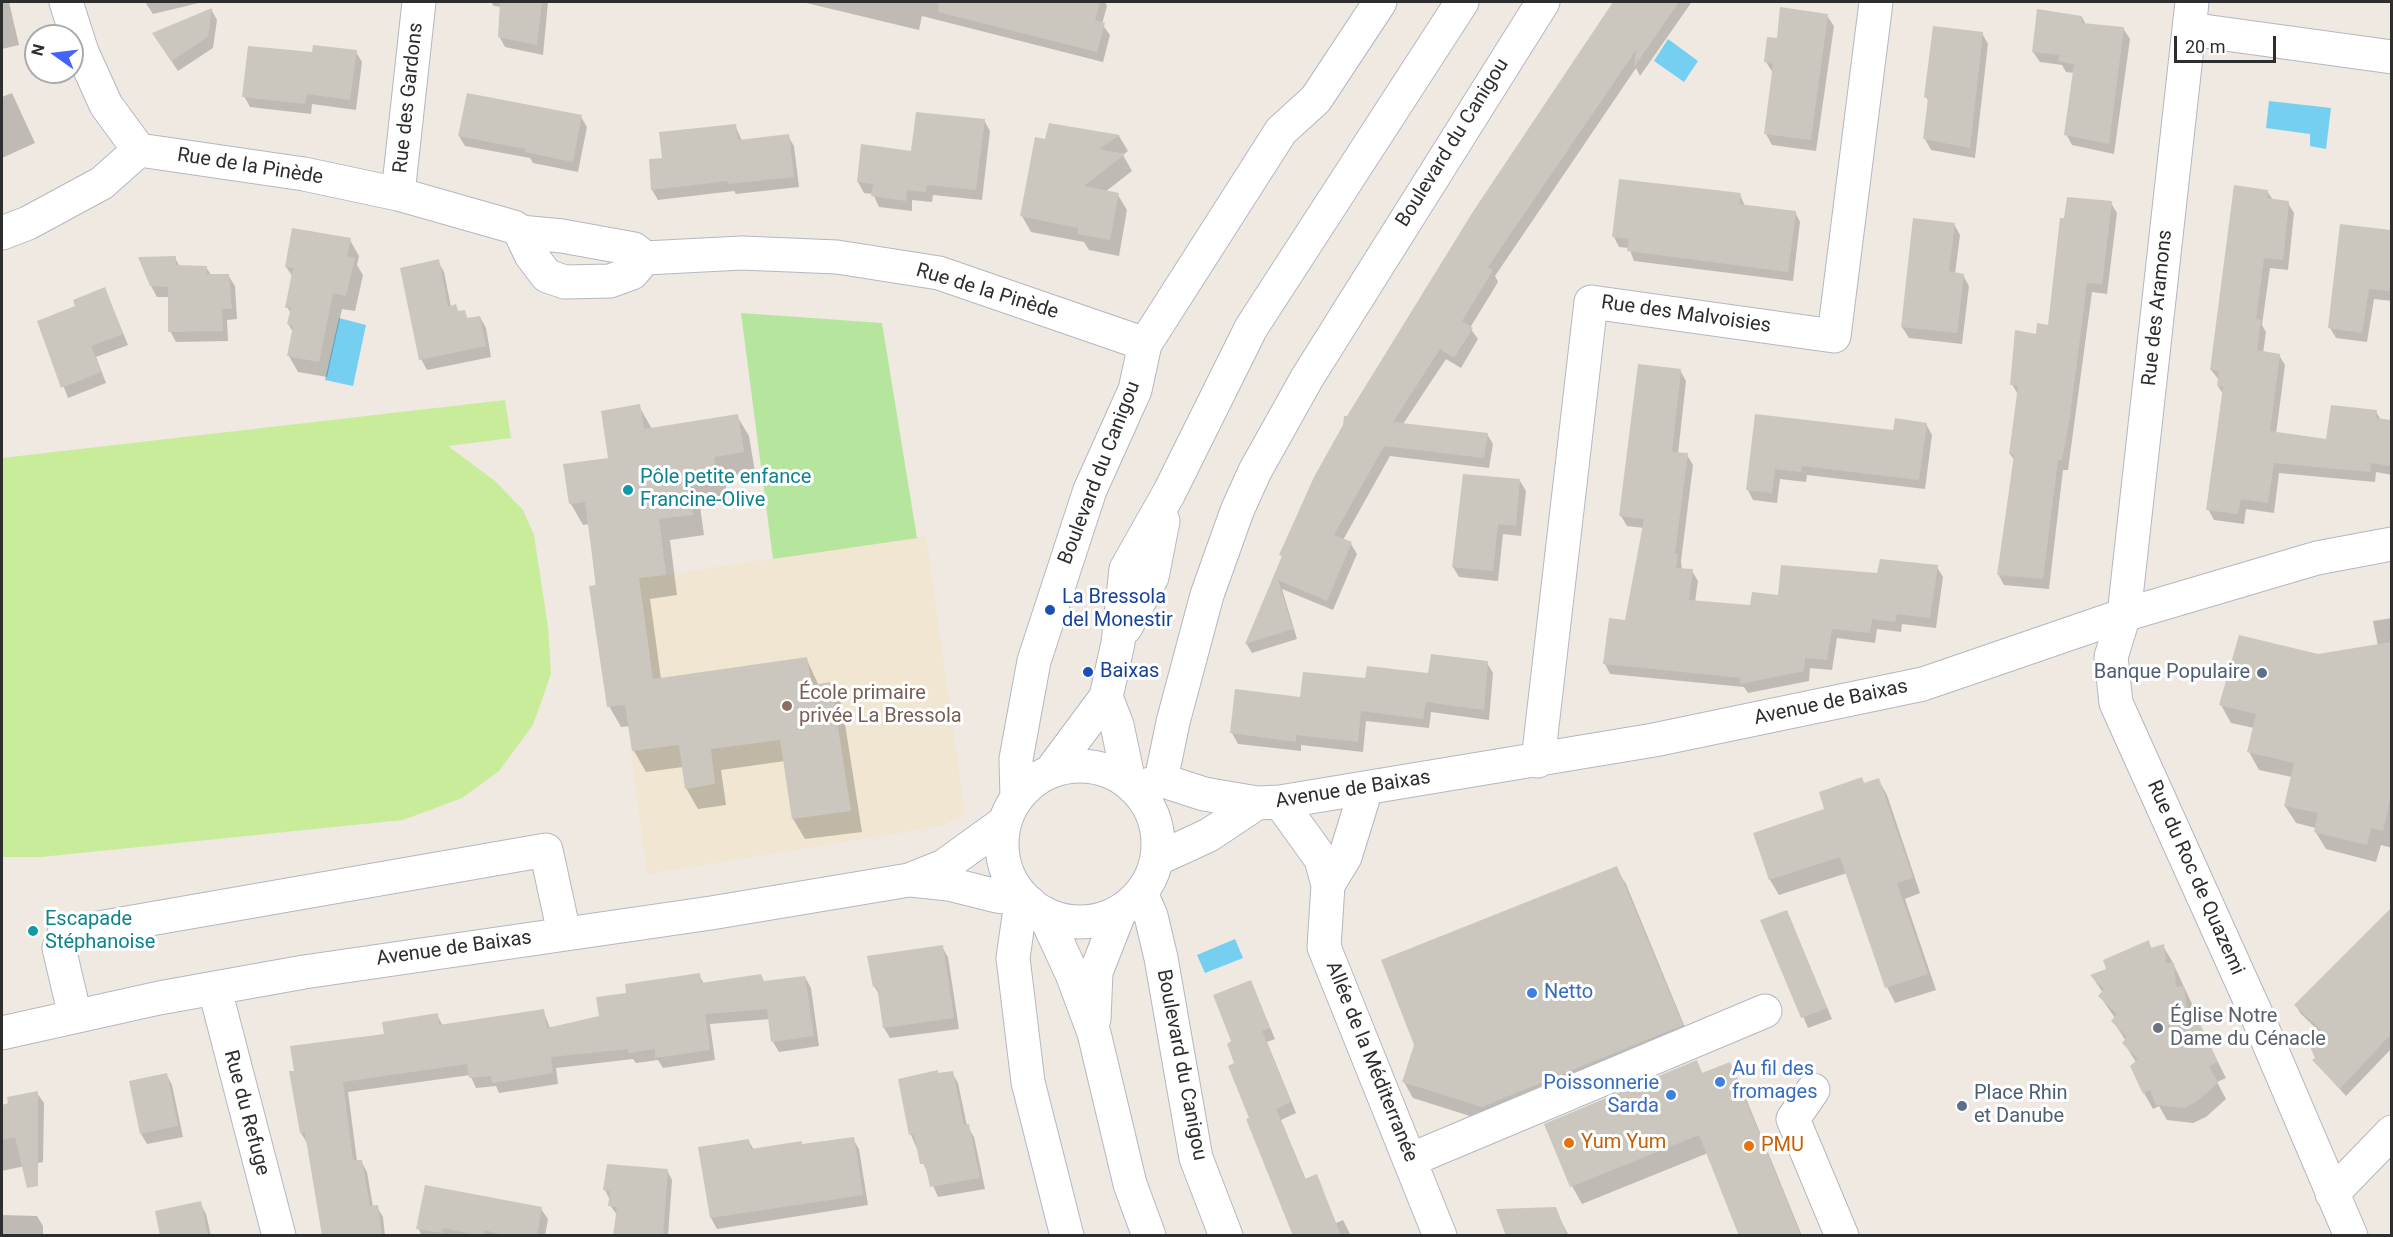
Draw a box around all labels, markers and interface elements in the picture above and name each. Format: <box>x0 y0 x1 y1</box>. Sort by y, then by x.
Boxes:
street label: Rue des Gardons <box>389 22 429 174</box>
north arrow <box>24 24 84 84</box>
scale bar <box>2177 24 2279 62</box>
text: 20 m <box>2185 36 2225 57</box>
text: N <box>27 42 49 58</box>
street label: Boulevard du Canigou <box>1391 54 1515 232</box>
street label: Rue de la Pinède <box>175 144 325 190</box>
street label: Rue des Aramons <box>2138 229 2178 387</box>
street label: Rue de la Pinède <box>913 259 1061 325</box>
street label: Rue des Malvoisies <box>1600 291 1772 339</box>
street label: Boulevard du Canigou <box>1054 378 1146 568</box>
place label: Pôle petite enfance Francine-Olive <box>640 466 811 513</box>
marker: Pôle petite enfance Francine-Olive <box>621 483 635 497</box>
place label: La Bressola del Monestir <box>1062 586 1173 633</box>
marker: La Bressola del Monestir <box>1043 603 1057 617</box>
place label: Baixas <box>1100 660 1159 684</box>
place label: Banque Populaire <box>2094 661 2250 685</box>
marker: Baixas <box>1081 665 1095 679</box>
marker: Banque Populaire <box>2255 666 2269 680</box>
street label: Avenue de Baixas <box>1752 675 1910 731</box>
place label: École primaire privée La Bressola <box>799 682 962 729</box>
marker: École primaire privée La Bressola <box>780 699 794 713</box>
street label: Avenue de Baixas <box>1274 766 1432 814</box>
street label: Rue du Roc de Quazemi <box>2141 777 2249 979</box>
place label: Escapade Stéphanoise <box>45 908 155 955</box>
marker: Escapade Stéphanoise <box>26 924 40 938</box>
street label: Avenue de Baixas <box>375 926 533 972</box>
street label: Allée de la Méditerranée <box>1320 958 1422 1166</box>
street label: Boulevard du Canigou <box>1151 967 1211 1163</box>
place label: Netto <box>1544 981 1593 1005</box>
marker: Netto <box>1525 986 1539 1000</box>
place label: Église Notre Dame du Cénacle <box>2170 1005 2326 1052</box>
marker: Église Notre Dame du Cénacle <box>2151 1021 2165 1035</box>
street label: Rue du Refuge <box>218 1048 274 1178</box>
place label: Au fil des fromages <box>1732 1058 1818 1105</box>
place label: Poissonnerie Sarda <box>1543 1072 1659 1119</box>
marker: Au fil des fromages <box>1713 1075 1727 1089</box>
place label: Place Rhin et Danube <box>1974 1082 2068 1129</box>
marker: Poissonnerie Sarda <box>1664 1088 1678 1102</box>
marker: Place Rhin et Danube <box>1955 1099 1969 1113</box>
place label: Yum Yum <box>1581 1131 1666 1155</box>
place label: PMU <box>1761 1134 1804 1158</box>
marker: Yum Yum <box>1562 1136 1576 1150</box>
marker: PMU <box>1742 1139 1756 1153</box>

